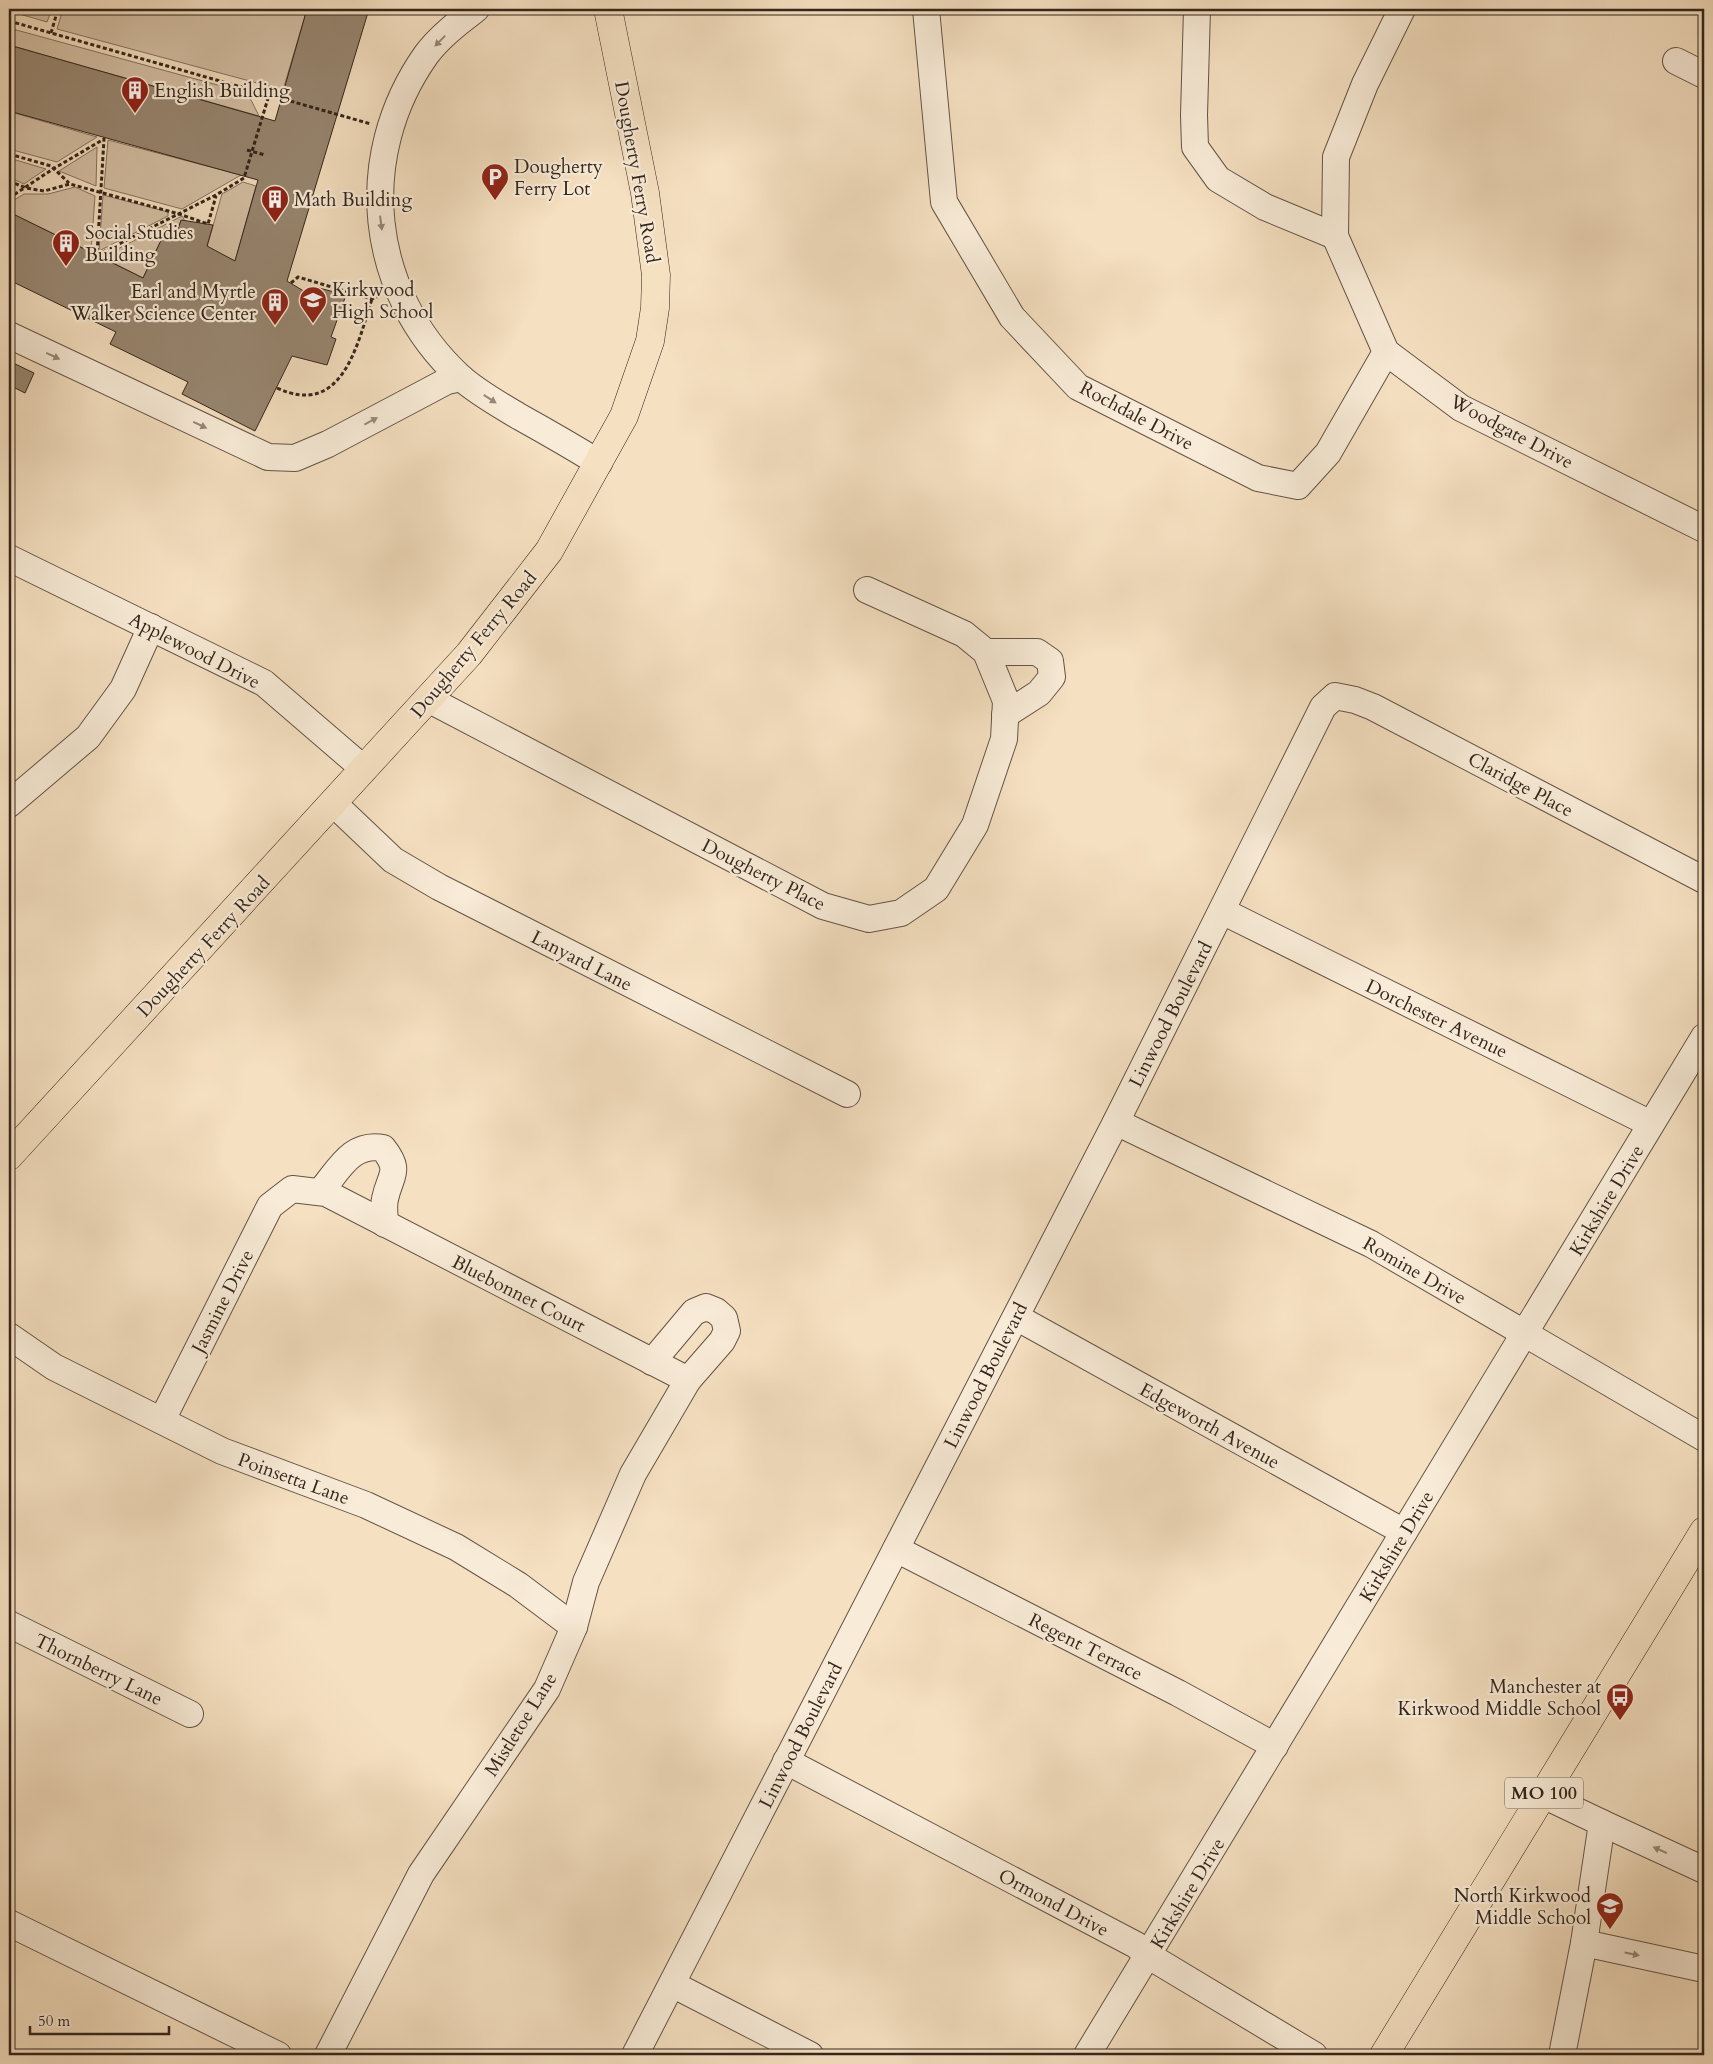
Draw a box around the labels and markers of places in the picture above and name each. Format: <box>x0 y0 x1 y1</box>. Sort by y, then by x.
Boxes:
building icon: English Building <box>120 75 150 114</box>
place label: English Building <box>154 78 290 104</box>
place label: Dougherty Ferry Lot <box>514 154 603 202</box>
parking icon: Dougherty Ferry Lot <box>480 162 510 201</box>
building icon: Math Building <box>260 184 290 223</box>
place label: Math Building <box>294 187 412 213</box>
place label: Social Studies Building <box>85 220 193 268</box>
building icon: Social Studies Building <box>51 228 81 267</box>
place label: Kirkwood High School <box>332 277 434 325</box>
place label: Earl and Myrtle Walker Science Center <box>69 279 256 327</box>
school or university icon: Kirkwood High School <box>298 285 328 324</box>
building icon: Earl and Myrtle Walker Science Center <box>260 287 290 326</box>
place label: Manchester at Kirkwood Middle School <box>1397 1674 1601 1722</box>
bus stop icon: Manchester at Kirkwood Middle School <box>1605 1682 1635 1721</box>
place label: North Kirkwood Middle School <box>1454 1883 1591 1931</box>
school or university icon: North Kirkwood Middle School <box>1595 1891 1625 1930</box>

